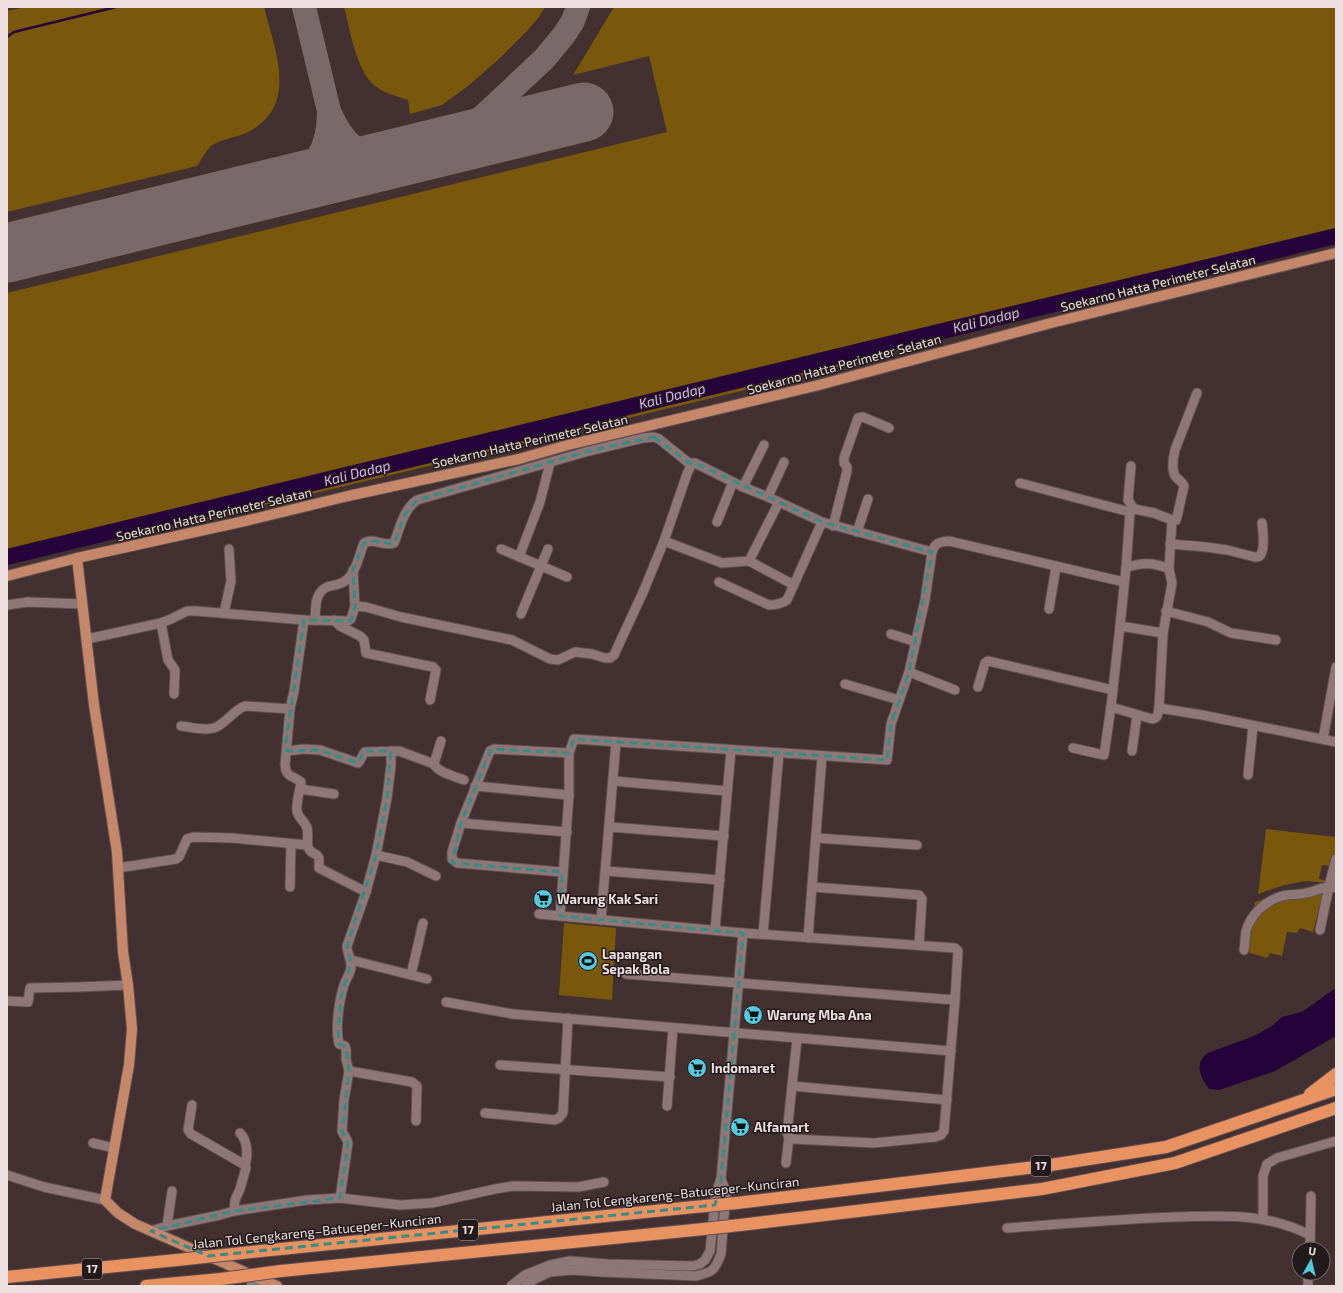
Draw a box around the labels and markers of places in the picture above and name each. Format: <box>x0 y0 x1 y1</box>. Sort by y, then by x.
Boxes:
supermarket icon: Warung Kak Sari <box>532 888 554 910</box>
place label: Warung Kak Sari <box>557 891 658 907</box>
place label: Lapangan Sepak Bola <box>602 946 670 977</box>
sports icon: Lapangan Sepak Bola <box>577 950 599 972</box>
supermarket icon: Warung Mba Ana <box>742 1004 764 1026</box>
place label: Warung Mba Ana <box>767 1007 872 1023</box>
supermarket icon: Indomaret <box>686 1057 708 1079</box>
place label: Indomaret <box>711 1060 776 1076</box>
supermarket icon: Alfamart <box>729 1116 751 1138</box>
place label: Alfamart <box>754 1119 810 1135</box>

